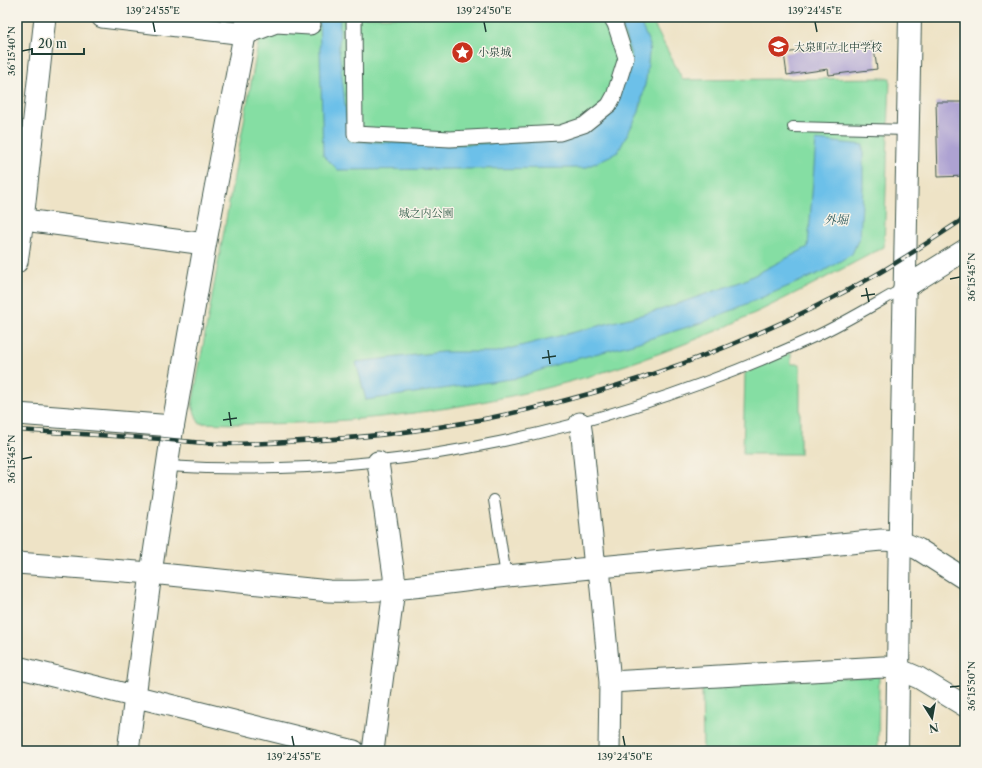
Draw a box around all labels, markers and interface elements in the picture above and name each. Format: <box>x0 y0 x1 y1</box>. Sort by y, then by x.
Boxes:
text: 139°24'55"E <box>126 4 180 17</box>
text: 139°24'50"E <box>457 4 512 17</box>
text: 139°24'45"E <box>788 4 842 17</box>
text: 36°15'40"N <box>5 26 18 76</box>
scale bar <box>32 30 84 56</box>
school or university icon: 大泉町立北中学校 <box>765 34 791 60</box>
text: 20 m <box>38 36 67 51</box>
place icon: 小泉城 <box>450 39 476 65</box>
place label: 大泉町立北中学校 <box>794 40 882 54</box>
place label: 小泉城 <box>478 45 511 59</box>
park label: 城之内公園 <box>399 206 454 220</box>
water label: 外堀 <box>824 212 850 227</box>
text: 36°15'45"N <box>965 253 978 301</box>
text: 36°15'45"N <box>5 435 18 483</box>
text: 36°15'50"N <box>965 661 978 711</box>
north arrow <box>912 698 952 738</box>
text: N <box>927 720 940 736</box>
text: 139°24'55"E <box>267 750 321 763</box>
text: 139°24'50"E <box>598 750 653 763</box>

